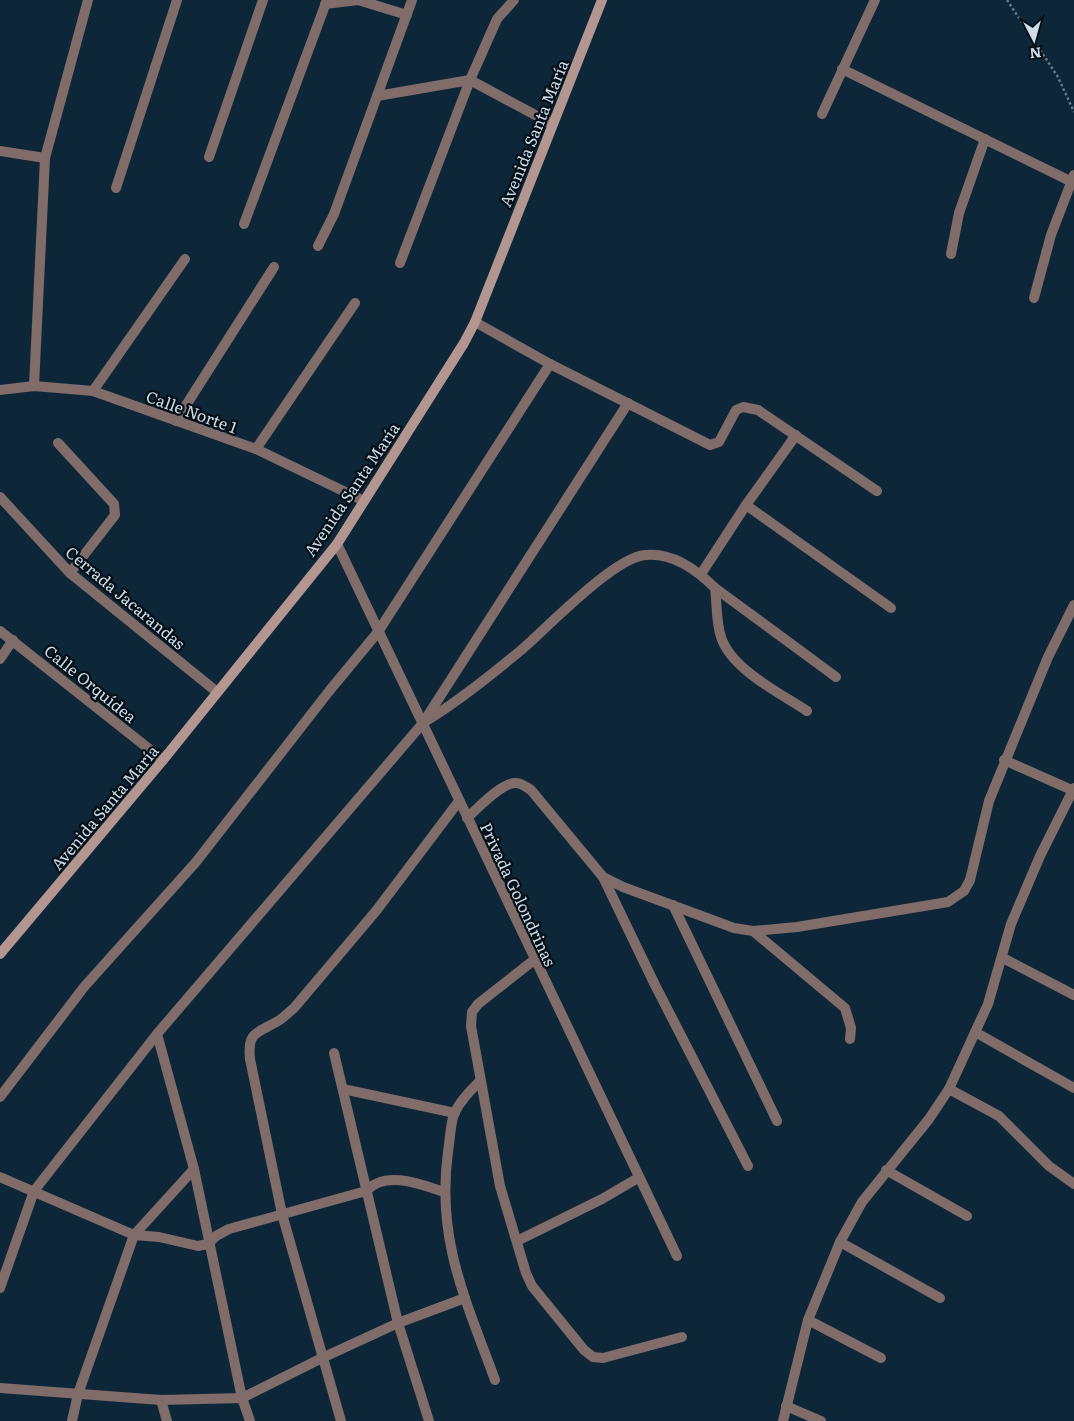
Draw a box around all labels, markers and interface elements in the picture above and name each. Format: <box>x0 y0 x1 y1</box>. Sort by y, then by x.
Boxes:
north arrow <box>1009 15 1059 65</box>
text: N <box>1028 43 1042 65</box>
street label: Avenida Santa María <box>492 55 574 210</box>
street label: Calle Norte 1 <box>143 383 241 439</box>
street label: Avenida Santa María <box>297 417 405 561</box>
street label: Cerrada Jacarandas <box>61 540 191 654</box>
street label: Calle Orquídea <box>40 638 143 728</box>
street label: Avenida Santa María <box>44 739 164 875</box>
street label: Privada Golondrinas <box>475 818 563 970</box>

